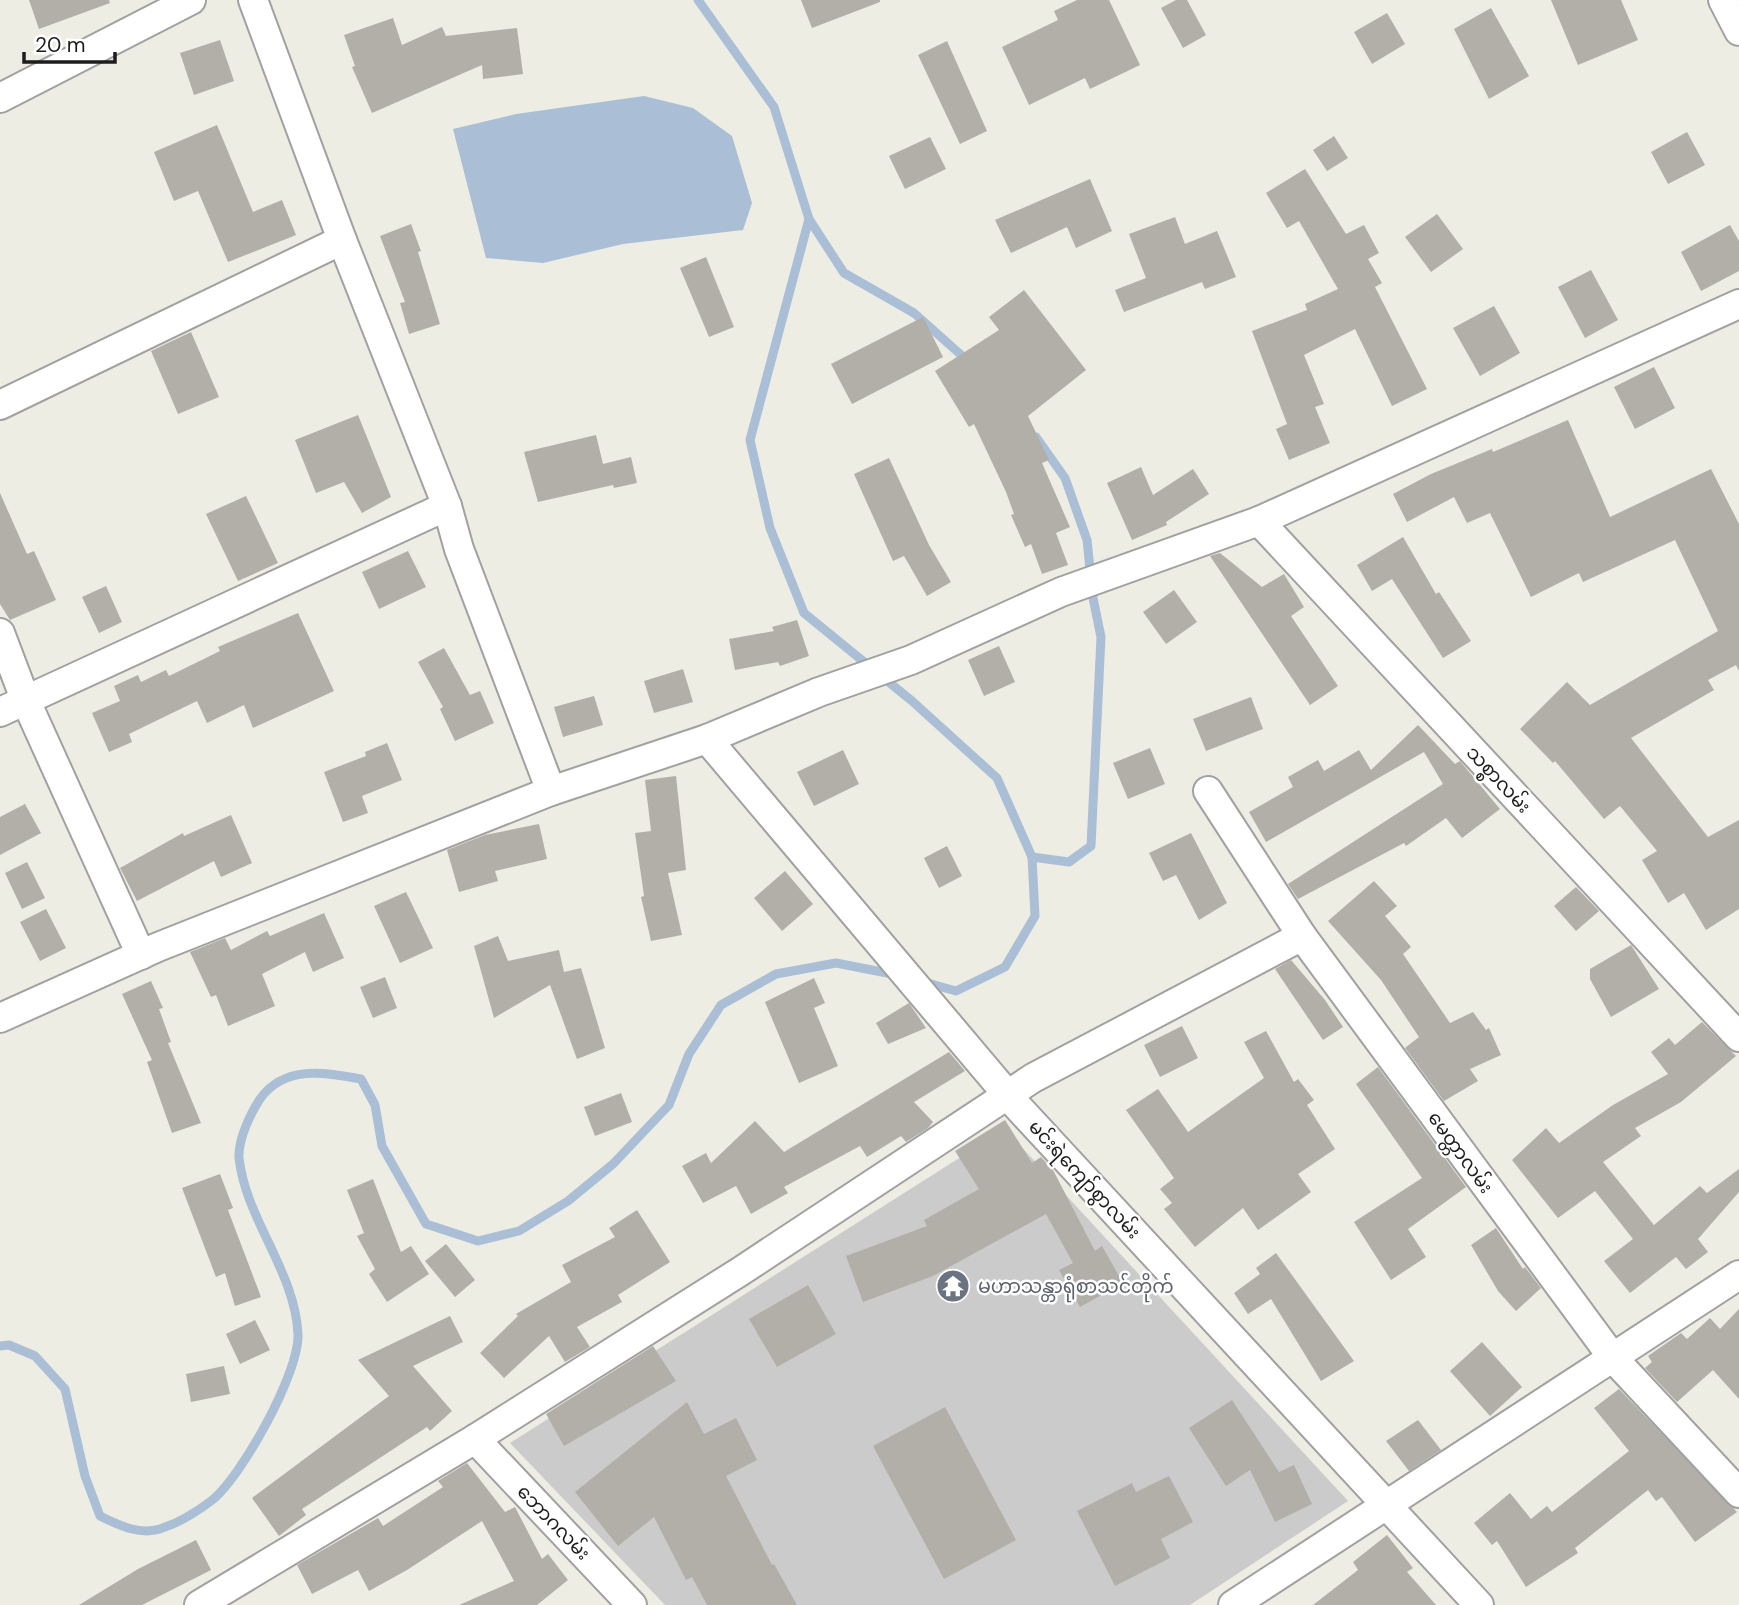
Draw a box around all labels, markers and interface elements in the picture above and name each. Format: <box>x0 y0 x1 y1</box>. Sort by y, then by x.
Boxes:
scale bar <box>24 21 116 65</box>
text: 20 m <box>35 31 86 59</box>
street label: သစ္စာလမ်း <box>1458 739 1538 821</box>
street label: မေတ္တာလမ်း <box>1420 1105 1500 1200</box>
street label: မင်းရဲကျော်စွာလမ်း <box>1021 1113 1148 1246</box>
temple icon: မဟာသန္တာရုံစာသင်တိုက် <box>934 1267 972 1305</box>
place label: မဟာသန္တာရုံစာသင်တိုက် <box>978 1272 1174 1303</box>
street label: ဘောဂလမ်း <box>512 1478 597 1565</box>

